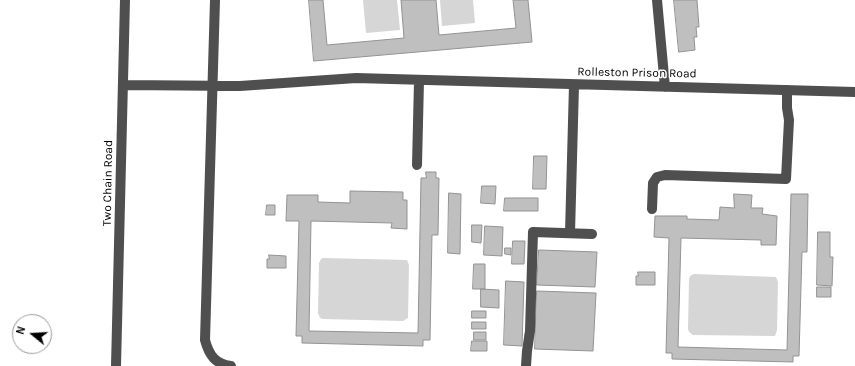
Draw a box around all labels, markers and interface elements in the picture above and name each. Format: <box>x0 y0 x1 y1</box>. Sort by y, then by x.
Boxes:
street label: Rolleston Prison Road <box>577 65 697 81</box>
street label: Two Chain Road <box>100 140 116 226</box>
north arrow <box>12 314 52 354</box>
text: N <box>14 325 28 336</box>

